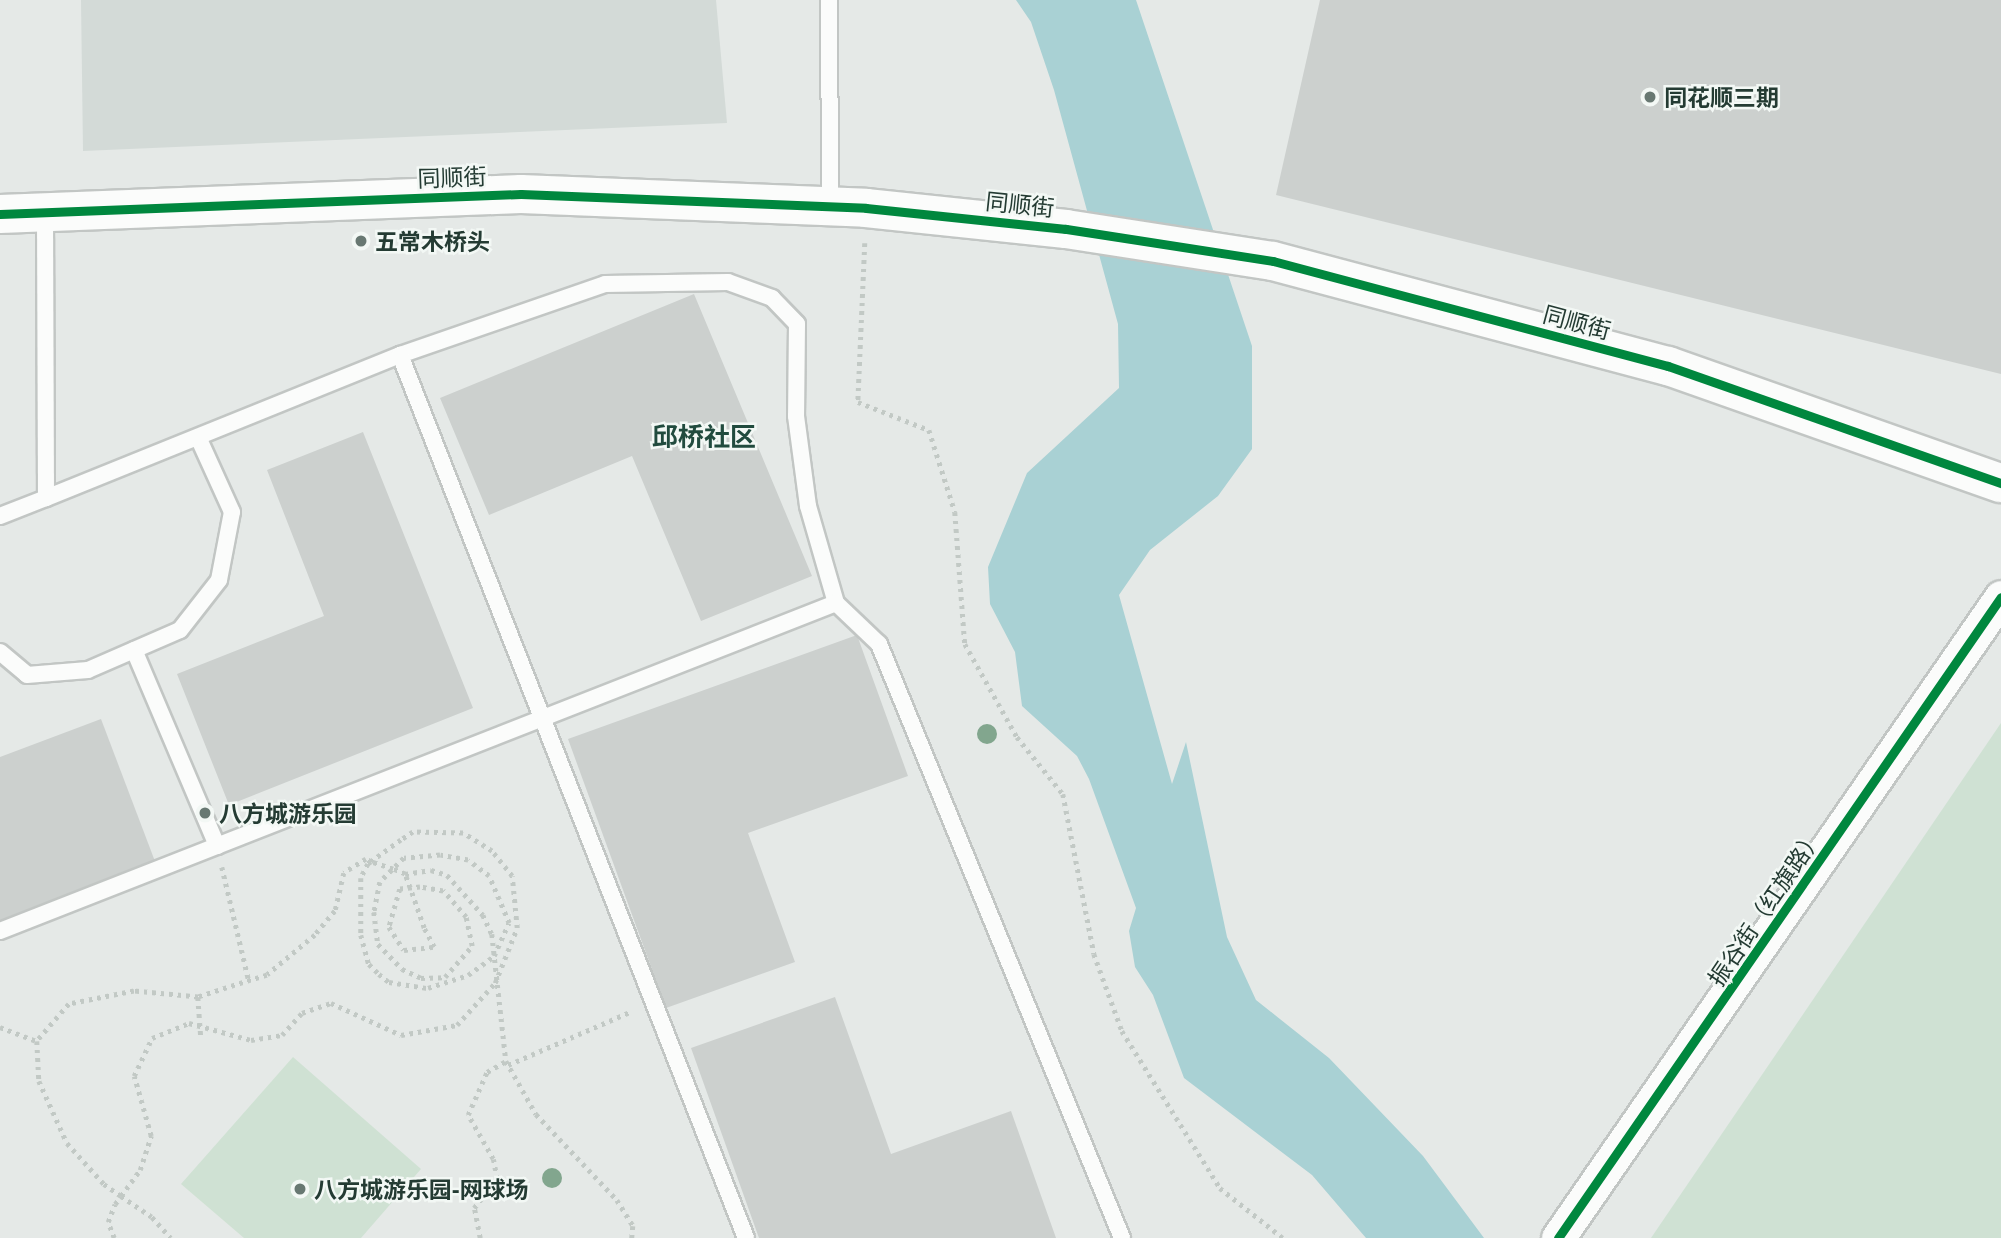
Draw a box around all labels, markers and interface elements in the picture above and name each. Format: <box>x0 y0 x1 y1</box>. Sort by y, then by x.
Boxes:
place label: 同花顺三期 <box>1664 83 1779 111</box>
marker: 同花顺三期 <box>1642 89 1658 105</box>
street label: 同顺街 <box>417 162 487 192</box>
street label: 同顺街 <box>984 187 1056 221</box>
place label: 五常木桥头 <box>375 227 490 255</box>
marker: 五常木桥头 <box>353 233 369 249</box>
street label: 同顺街 <box>1540 300 1614 344</box>
district label: 邱桥社区 <box>652 421 756 453</box>
place label: 八方城游乐园 <box>219 799 357 827</box>
marker: 八方城游乐园 <box>197 805 213 821</box>
street label: 振谷街（红旗路） <box>1702 823 1828 991</box>
place label: 八方城游乐园-网球场 <box>314 1175 528 1203</box>
marker: 八方城游乐园-网球场 <box>292 1181 308 1197</box>

